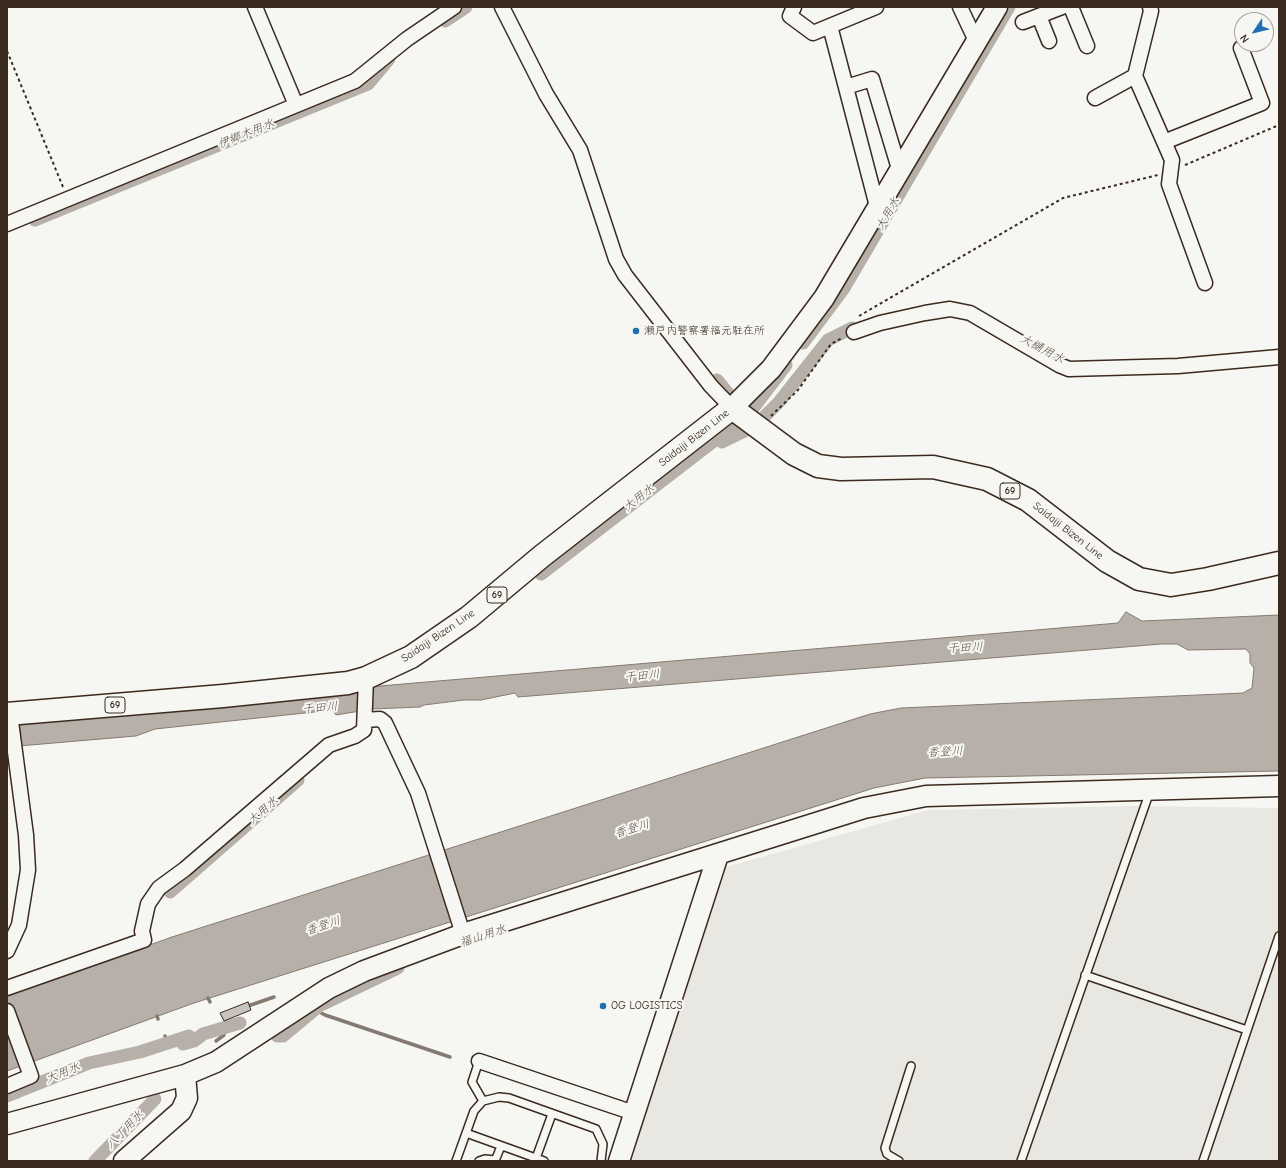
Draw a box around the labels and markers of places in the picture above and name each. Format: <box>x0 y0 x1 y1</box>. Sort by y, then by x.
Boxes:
place label: 瀬戸内警察署福元駐在所 <box>644 324 765 338</box>
marker: 瀬戸内警察署福元駐在所 <box>631 326 641 336</box>
place label: OG LOGISTICS <box>611 999 683 1013</box>
marker: OG LOGISTICS <box>598 1001 608 1011</box>

